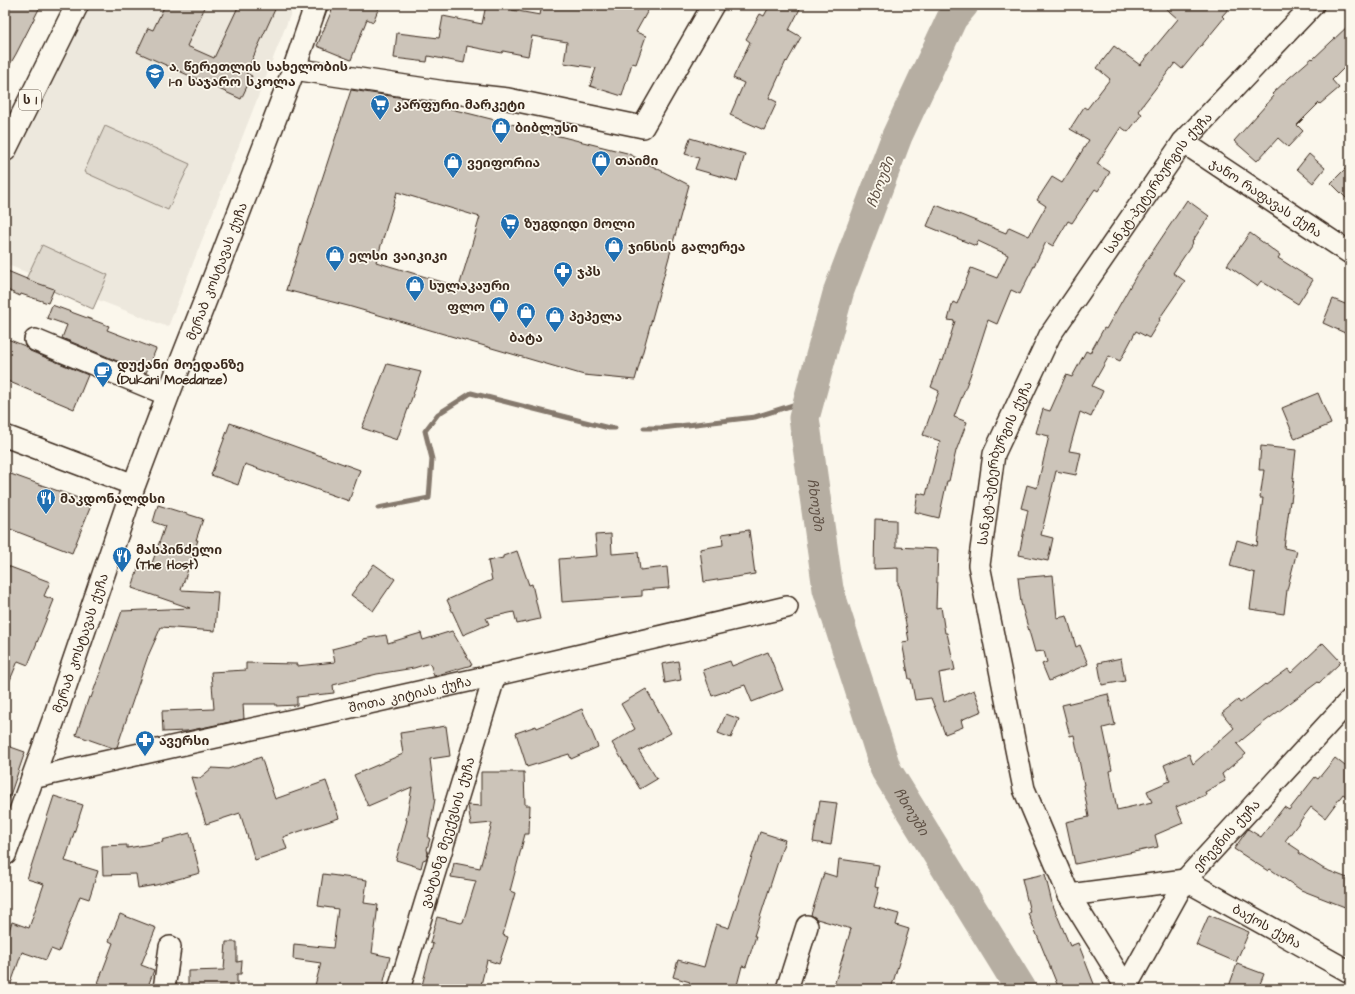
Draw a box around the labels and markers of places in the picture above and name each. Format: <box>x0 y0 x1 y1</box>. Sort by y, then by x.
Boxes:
place label: ა. წერეთლის სახელობის 1-ი საჯარო სკოლა <box>169 58 348 91</box>
school or university icon: ა. წერეთლის სახელობის 1-ი საჯარო სკოლა <box>144 62 166 90</box>
supermarket icon: კარფური მარკეტი <box>369 93 391 121</box>
place label: კარფური მარკეტი <box>394 96 525 114</box>
shop icon: ბიბლუსი <box>490 116 512 144</box>
place label: ბიბლუსი <box>515 119 578 137</box>
shop icon: თაიმი <box>590 149 612 177</box>
shop icon: ვეიფორია <box>442 151 464 179</box>
place label: თაიმი <box>615 152 658 170</box>
place label: ვეიფორია <box>467 154 540 172</box>
supermarket icon: ზუგდიდი მოლი <box>499 212 521 240</box>
place label: ზუგდიდი მოლი <box>524 215 635 233</box>
shop icon: ჯინსის გალერეა <box>603 235 625 263</box>
place label: ჯინსის გალერეა <box>628 238 745 256</box>
shop icon: ელსი ვაიკიკი <box>324 244 346 272</box>
place label: ელსი ვაიკიკი <box>349 247 447 265</box>
pharmacy icon: ჯპს <box>552 260 574 288</box>
place label: ჯპს <box>577 263 601 281</box>
shop icon: სულაკაური <box>404 274 426 302</box>
place label: სულაკაური <box>429 277 510 295</box>
shop icon: ფლო <box>488 295 510 323</box>
place label: ფლო <box>447 298 485 316</box>
shop icon: ბატა <box>515 301 537 329</box>
shop icon: პეპელა <box>544 305 566 333</box>
place label: პეპელა <box>569 308 622 326</box>
place label: ბატა <box>509 329 543 347</box>
place label: დუქანი მოედანზე (Dukani Moedanze) <box>116 356 244 389</box>
cafe icon: დუქანი მოედანზე (Dukani Moedanze) <box>92 360 114 388</box>
restaurant icon: მაკდონალდსი <box>35 487 57 515</box>
place label: მაკდონალდსი <box>60 490 165 508</box>
place label: მასპინძელი (The Host) <box>135 541 222 574</box>
restaurant icon: მასპინძელი (The Host) <box>111 545 133 573</box>
pharmacy icon: ავერსი <box>134 729 156 757</box>
place label: ავერსი <box>159 732 209 750</box>

